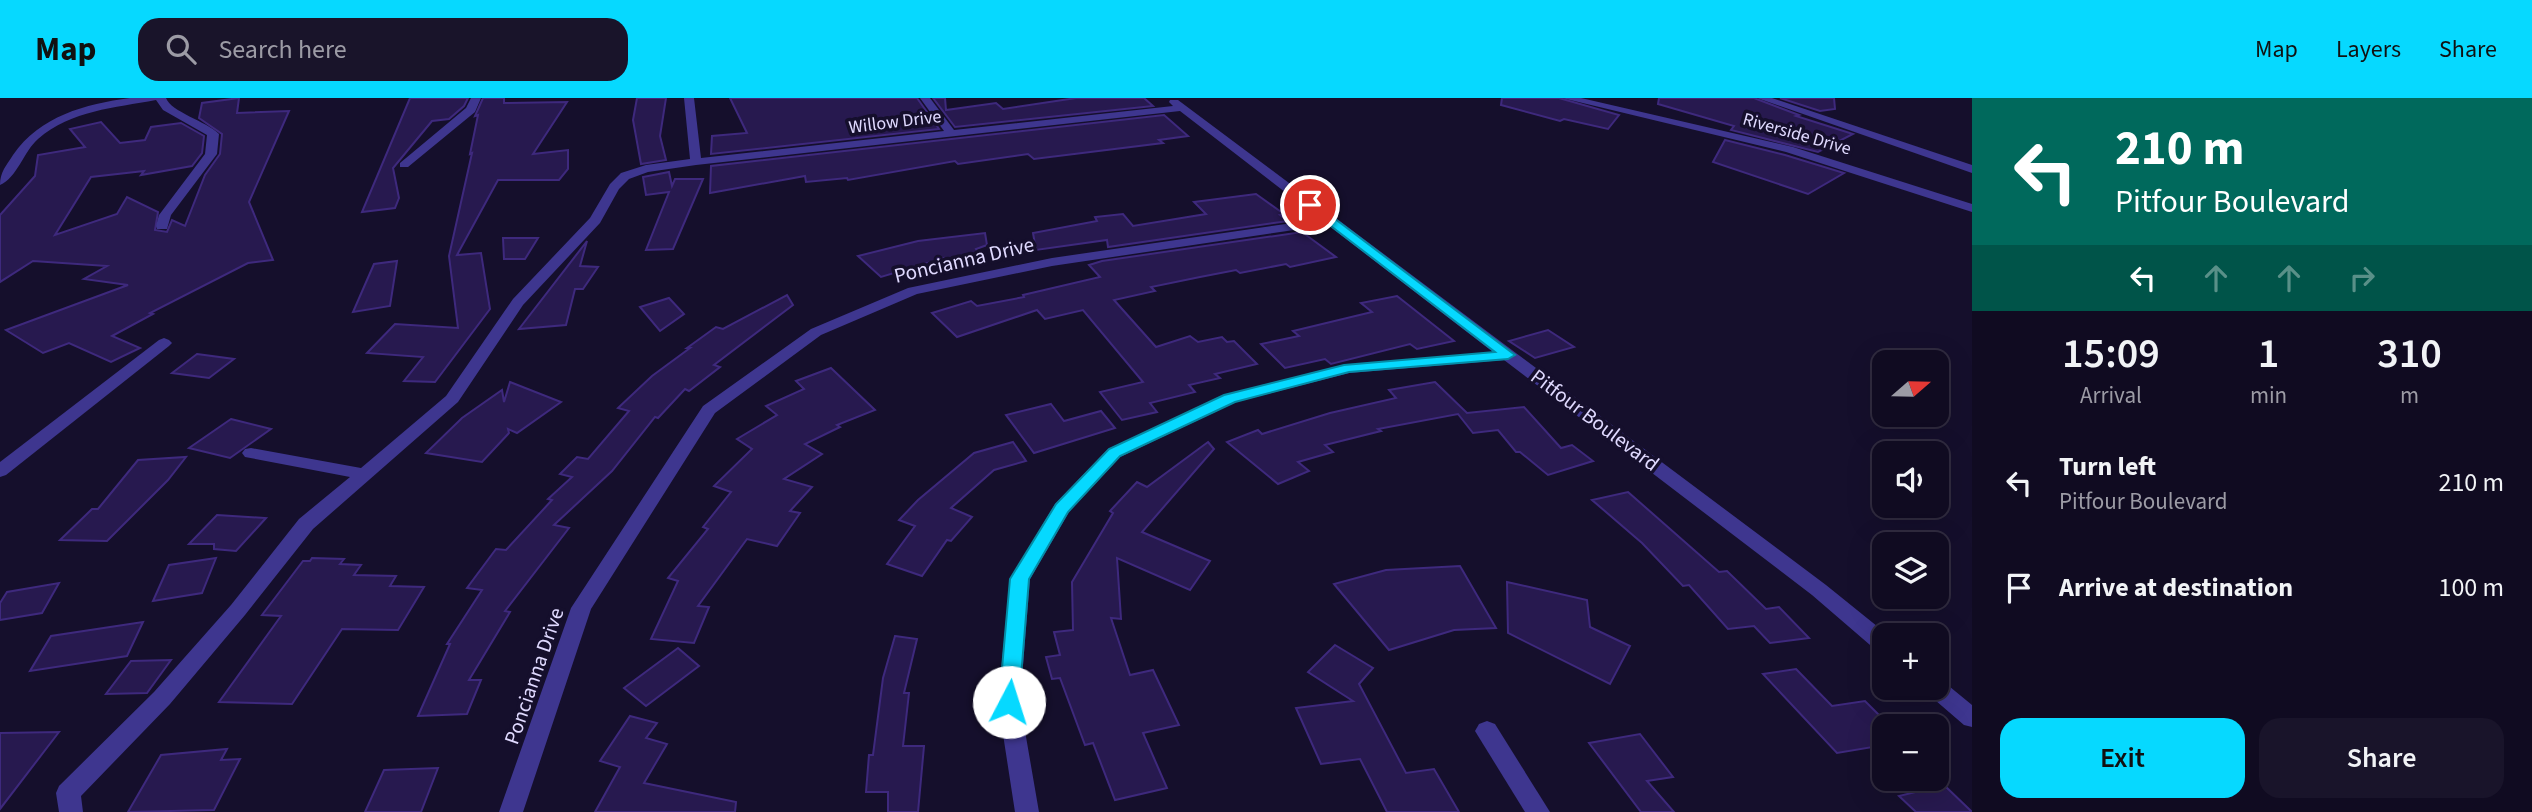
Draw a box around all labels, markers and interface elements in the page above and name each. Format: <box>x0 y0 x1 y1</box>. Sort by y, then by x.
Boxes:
search box <box>138 18 628 81</box>
text: Map <box>35 26 96 73</box>
icon: search <box>162 30 200 68</box>
text: Search here <box>218 31 347 68</box>
text: Map <box>2255 32 2298 67</box>
text: Layers <box>2336 32 2401 67</box>
text: Share <box>2439 32 2497 67</box>
street label: Willow Drive <box>847 104 943 140</box>
street label: Riverside Drive <box>1740 107 1854 161</box>
text: 210 m <box>2115 114 2244 184</box>
icon: left <box>2000 126 2091 217</box>
pin <box>1280 175 1340 235</box>
text: Pitfour Boulevard <box>2115 179 2350 225</box>
icon: arrive <box>1291 186 1329 224</box>
street label: Poncianna Drive <box>891 229 1037 291</box>
icon: left <box>2124 259 2162 297</box>
icon: ahead <box>2197 259 2235 297</box>
icon: ahead <box>2270 259 2308 297</box>
icon: right <box>2343 259 2381 297</box>
text: 15:09 <box>2062 324 2160 384</box>
text: 1 <box>2258 324 2279 384</box>
text: 310 <box>2377 324 2442 384</box>
north arrow <box>1872 350 1950 427</box>
map controls <box>1872 350 1949 791</box>
street label: Pitfour Boulevard <box>1524 362 1666 478</box>
text: Arrival <box>2080 379 2142 412</box>
text: min <box>2250 379 2287 412</box>
text: m <box>2400 379 2419 412</box>
button: sound <box>1872 441 1949 518</box>
text: Turn left <box>2059 448 2156 485</box>
icon: left <box>2000 464 2038 502</box>
text: 210 m <box>2438 464 2504 501</box>
text: Pitfour Boulevard <box>2059 485 2228 518</box>
button: layers <box>1872 532 1949 609</box>
icon: arrive <box>2000 569 2038 607</box>
text: Arrive at destination <box>2059 569 2293 606</box>
text: 100 m <box>2438 569 2504 606</box>
street label: Poncianna Drive <box>497 604 571 748</box>
button: + <box>1872 623 1949 700</box>
position arrow <box>972 665 1046 739</box>
button: − <box>1872 714 1949 791</box>
button: Exit <box>2000 718 2245 798</box>
button: Share <box>2259 718 2504 798</box>

